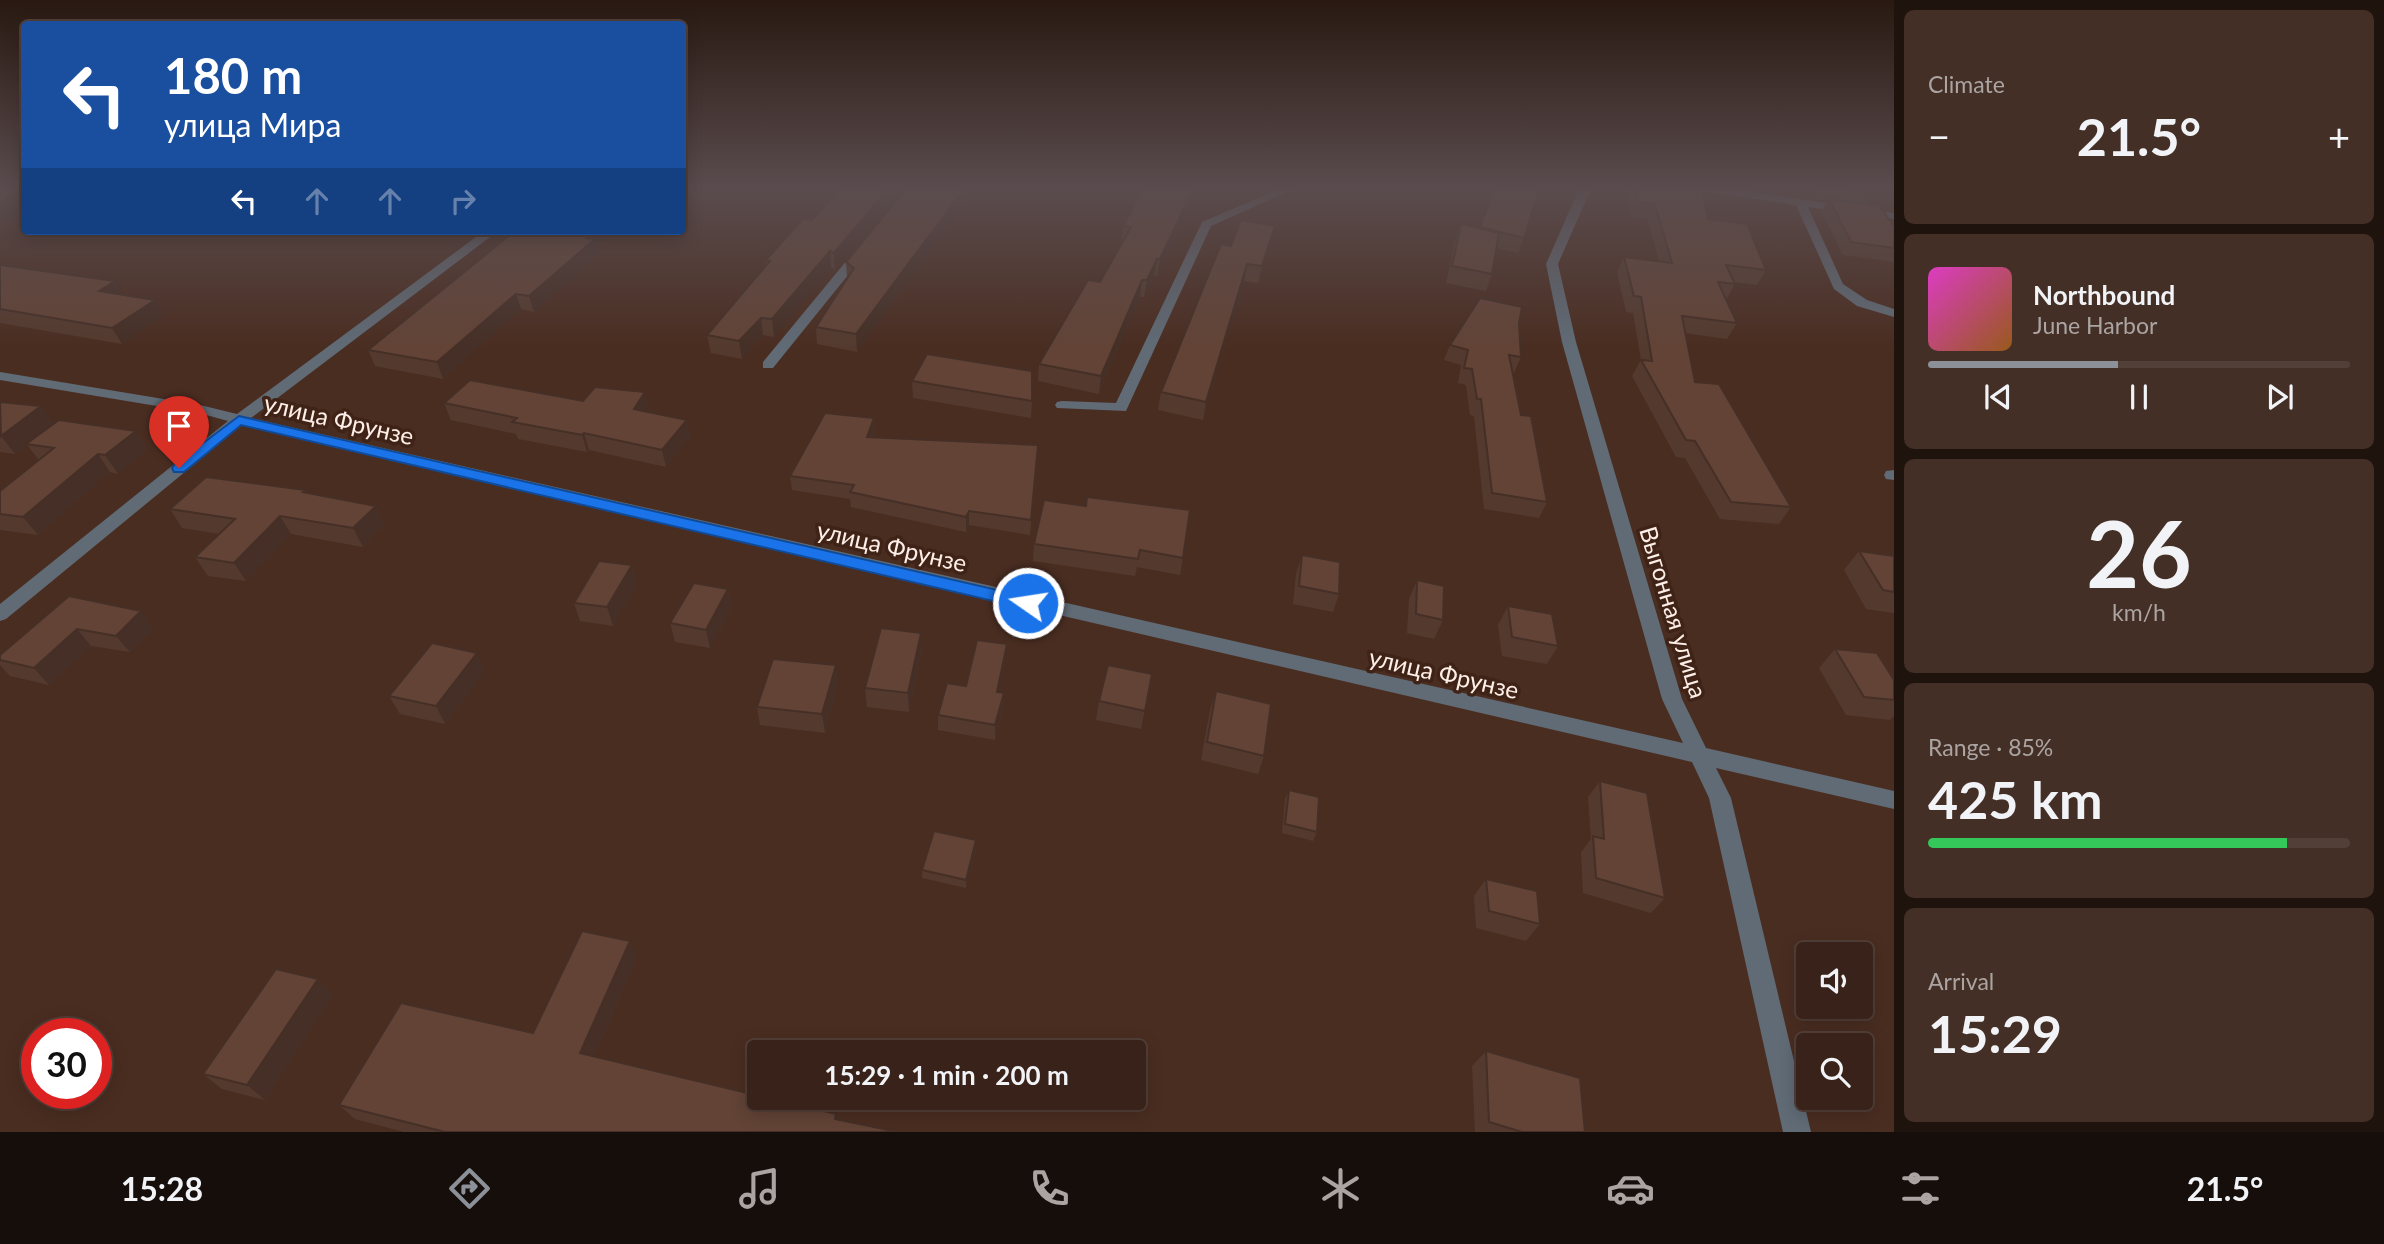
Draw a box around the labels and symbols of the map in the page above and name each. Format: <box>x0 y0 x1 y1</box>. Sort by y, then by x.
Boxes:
street label: улица Фрунзе <box>261 388 417 450</box>
pin <box>149 396 209 468</box>
street label: улица Фрунзе <box>814 515 970 577</box>
street label: Выгонная улица <box>1634 523 1714 701</box>
position arrow <box>991 566 1065 640</box>
street label: улица Фрунзе <box>1366 642 1522 704</box>
speed limit sign: 30 <box>21 1018 112 1109</box>

